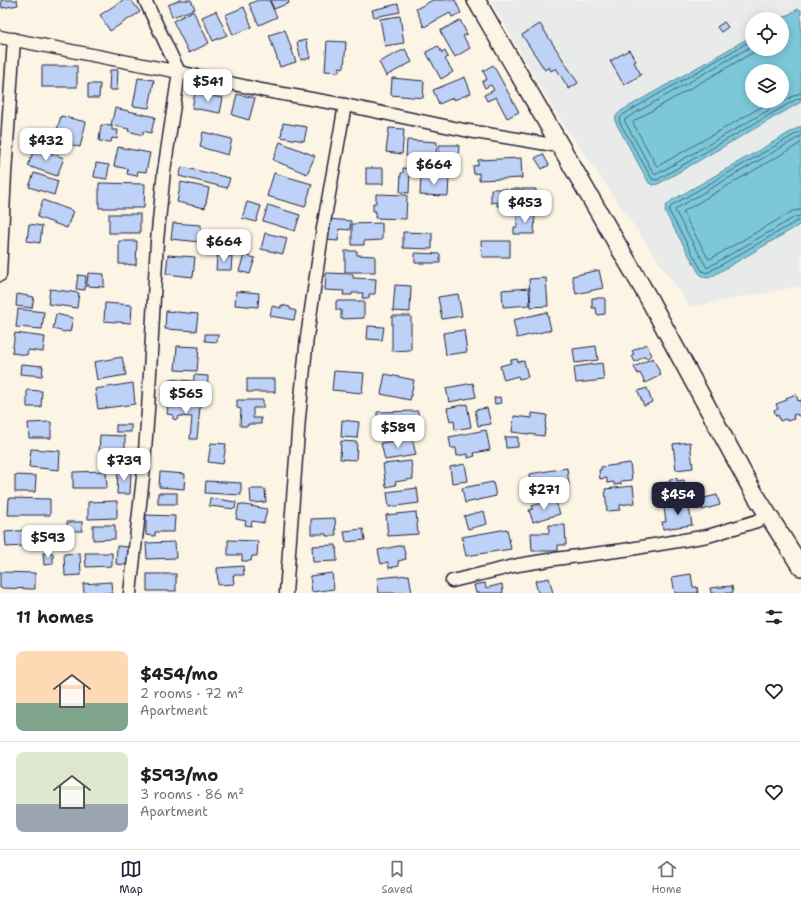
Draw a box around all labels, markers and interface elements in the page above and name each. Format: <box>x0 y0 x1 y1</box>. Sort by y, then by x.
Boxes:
map controls <box>745 12 789 108</box>
button: locate <box>745 12 789 56</box>
button: layers <box>745 64 789 108</box>
pin: $541 <box>184 69 232 103</box>
text: $541 <box>192 73 224 90</box>
pin: $432 <box>22 128 70 162</box>
text: $432 <box>28 132 64 149</box>
pin: $664 <box>410 152 458 186</box>
text: $664 <box>416 156 452 173</box>
pin: $453 <box>501 190 549 224</box>
text: $453 <box>508 194 542 211</box>
pin: $664 <box>200 229 248 263</box>
text: $664 <box>206 233 242 250</box>
pin: $565 <box>162 381 210 415</box>
text: $565 <box>169 385 203 402</box>
pin: $589 <box>374 415 422 449</box>
text: $589 <box>380 419 416 436</box>
pin: $739 <box>100 448 148 482</box>
text: $739 <box>106 452 142 469</box>
pin: $271 <box>520 477 568 511</box>
text: $271 <box>528 481 560 498</box>
pin: $454 <box>654 482 702 516</box>
text: $454 <box>661 486 695 503</box>
pin: $593 <box>24 525 72 559</box>
text: $593 <box>31 529 65 546</box>
text: 11 homes <box>16 606 94 628</box>
icon: filters <box>763 606 785 628</box>
text: $454/mo <box>140 663 218 685</box>
icon: home <box>48 667 96 715</box>
icon: heart <box>763 680 785 702</box>
text: 2 rooms · 72 m² <box>140 685 244 702</box>
text: Apartment <box>140 702 208 719</box>
text: $593/mo <box>140 764 218 786</box>
icon: home <box>48 768 96 816</box>
icon: heart <box>763 781 785 803</box>
text: 3 rooms · 86 m² <box>140 786 244 803</box>
text: Apartment <box>140 803 208 820</box>
tab: Map <box>119 858 143 897</box>
tab: Saved <box>382 858 413 897</box>
tab: Home <box>651 858 682 897</box>

